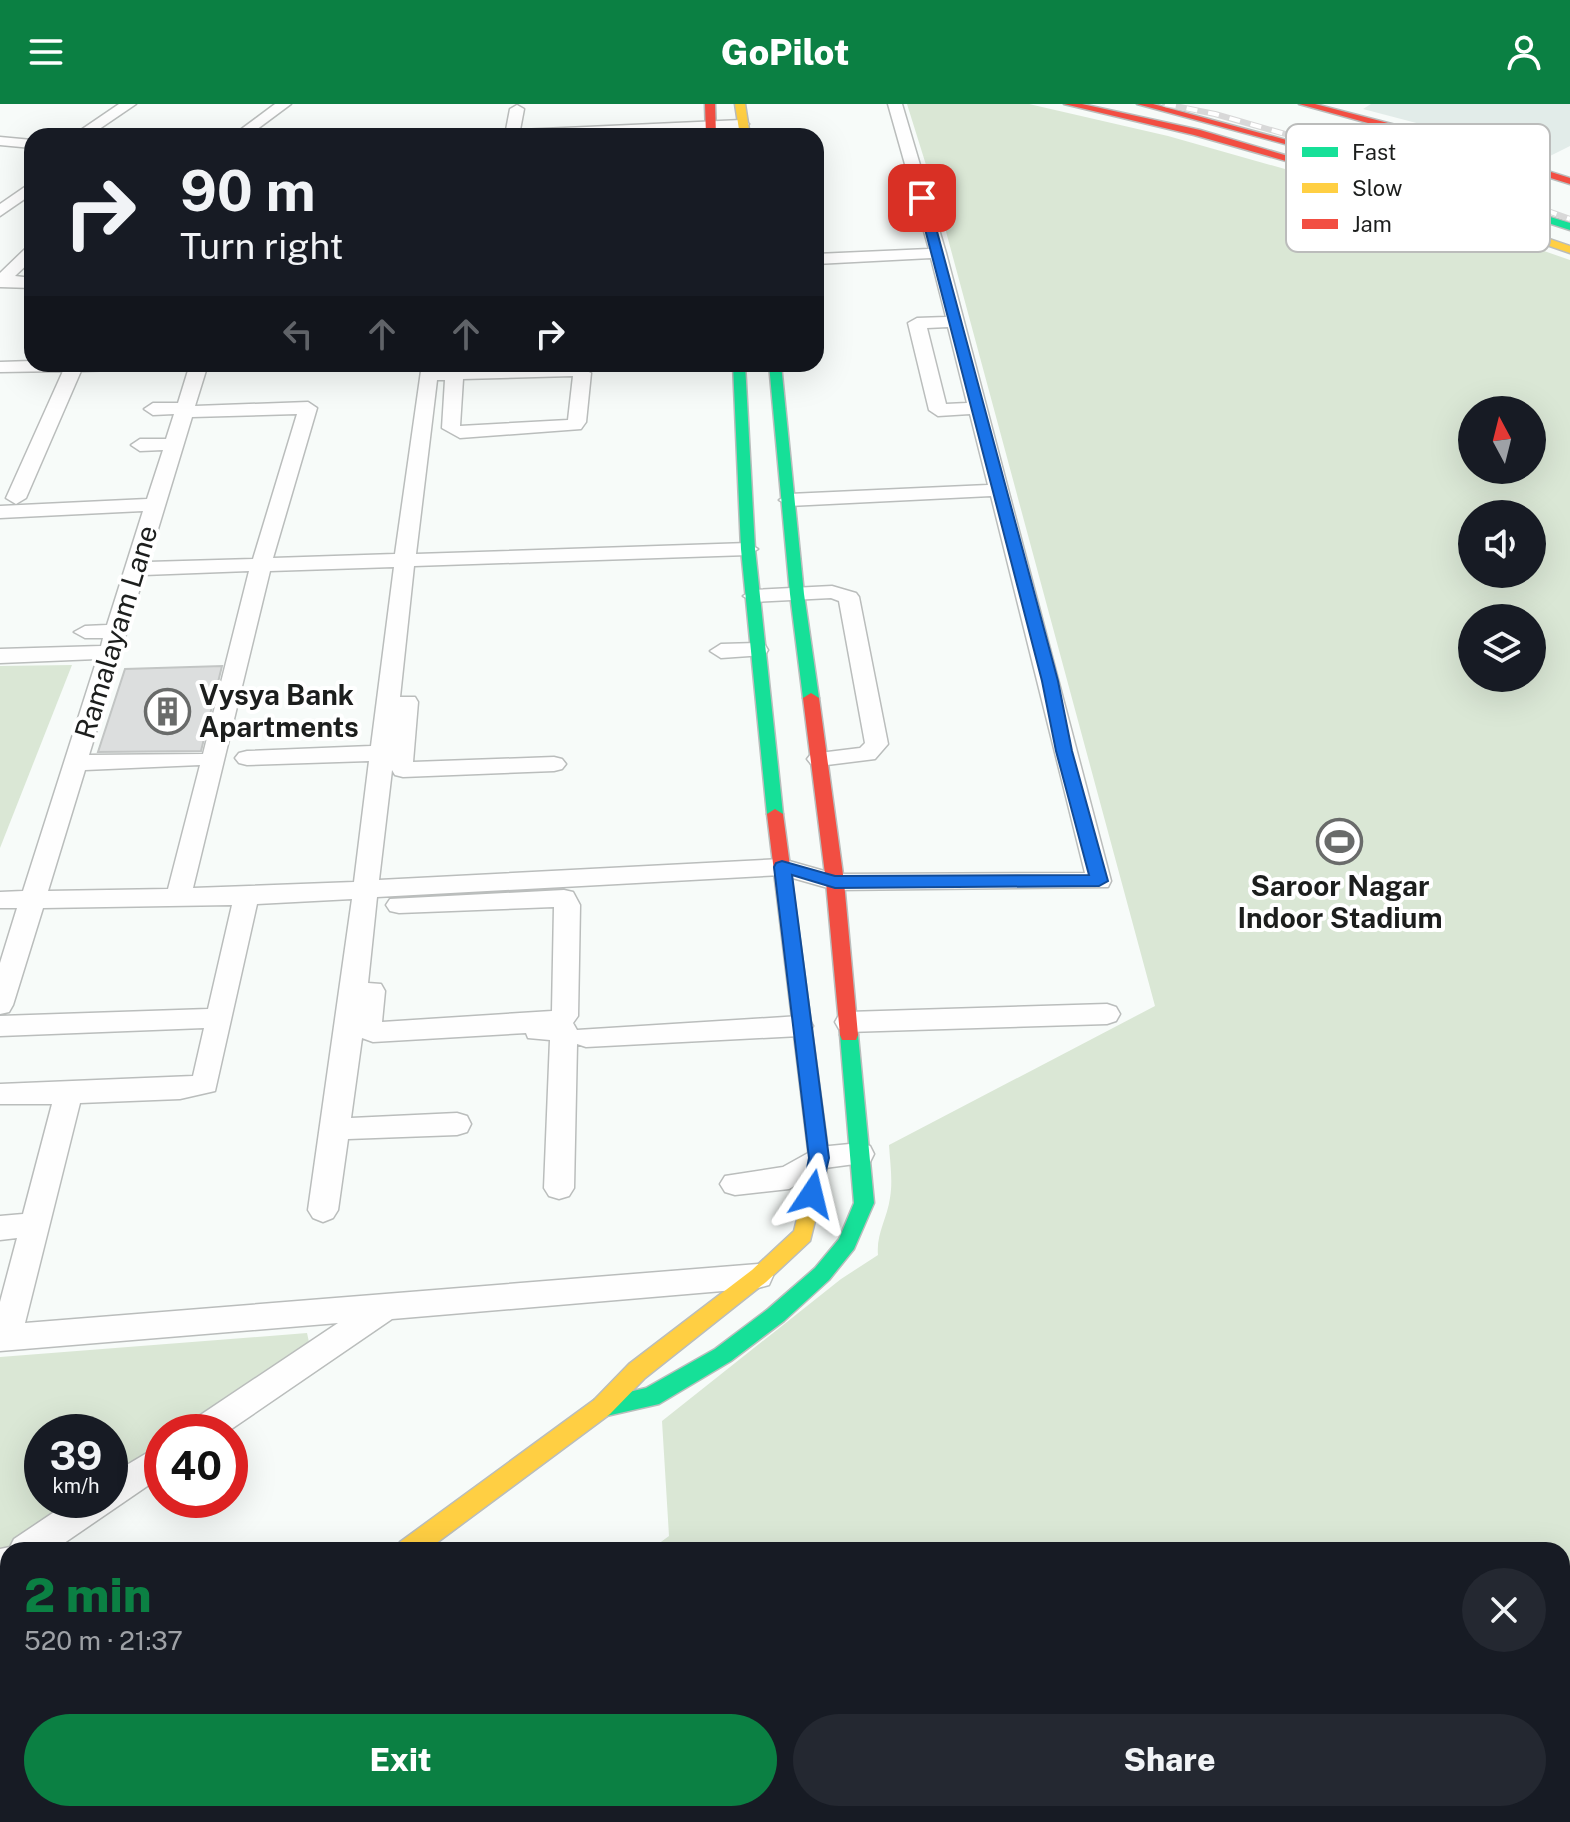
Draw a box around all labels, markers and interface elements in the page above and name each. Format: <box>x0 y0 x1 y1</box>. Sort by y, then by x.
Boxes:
icon: menu <box>24 30 68 74</box>
icon: person <box>1502 30 1546 74</box>
text: GoPilot <box>721 31 849 73</box>
legend <box>1286 124 1550 252</box>
text: Fast <box>1352 139 1396 165</box>
text: 90 m <box>180 158 316 224</box>
icon: right <box>48 160 152 264</box>
pin <box>888 164 956 232</box>
text: Slow <box>1352 175 1402 201</box>
icon: arrive <box>900 176 944 220</box>
text: Jam <box>1352 211 1392 237</box>
text: Turn right <box>180 225 343 267</box>
icon: left <box>276 312 320 356</box>
icon: ahead <box>360 312 404 356</box>
icon: ahead <box>444 312 488 356</box>
icon: right <box>528 312 572 356</box>
north arrow <box>1458 396 1546 484</box>
map controls <box>1458 396 1546 692</box>
button: sound <box>1458 500 1546 588</box>
street label: Ramalayam Lane <box>67 521 164 743</box>
button: layers <box>1458 604 1546 692</box>
place label: Vysya Bank Apartments <box>199 678 359 743</box>
building icon: Vysya Bank Apartments <box>144 687 192 735</box>
sports icon: Saroor Nagar Indoor Stadium <box>1316 818 1364 866</box>
place label: Saroor Nagar Indoor Stadium <box>1237 869 1443 934</box>
position arrow <box>770 1152 854 1236</box>
speed limit sign: 40 <box>144 1414 248 1518</box>
text: 39 <box>50 1432 102 1479</box>
text: km/h <box>52 1474 100 1498</box>
text: 2 min <box>24 1566 152 1623</box>
button: close <box>1462 1568 1546 1652</box>
text: 520 m · 21:37 <box>24 1625 183 1656</box>
button: Exit <box>24 1714 777 1806</box>
button: Share <box>793 1714 1546 1806</box>

